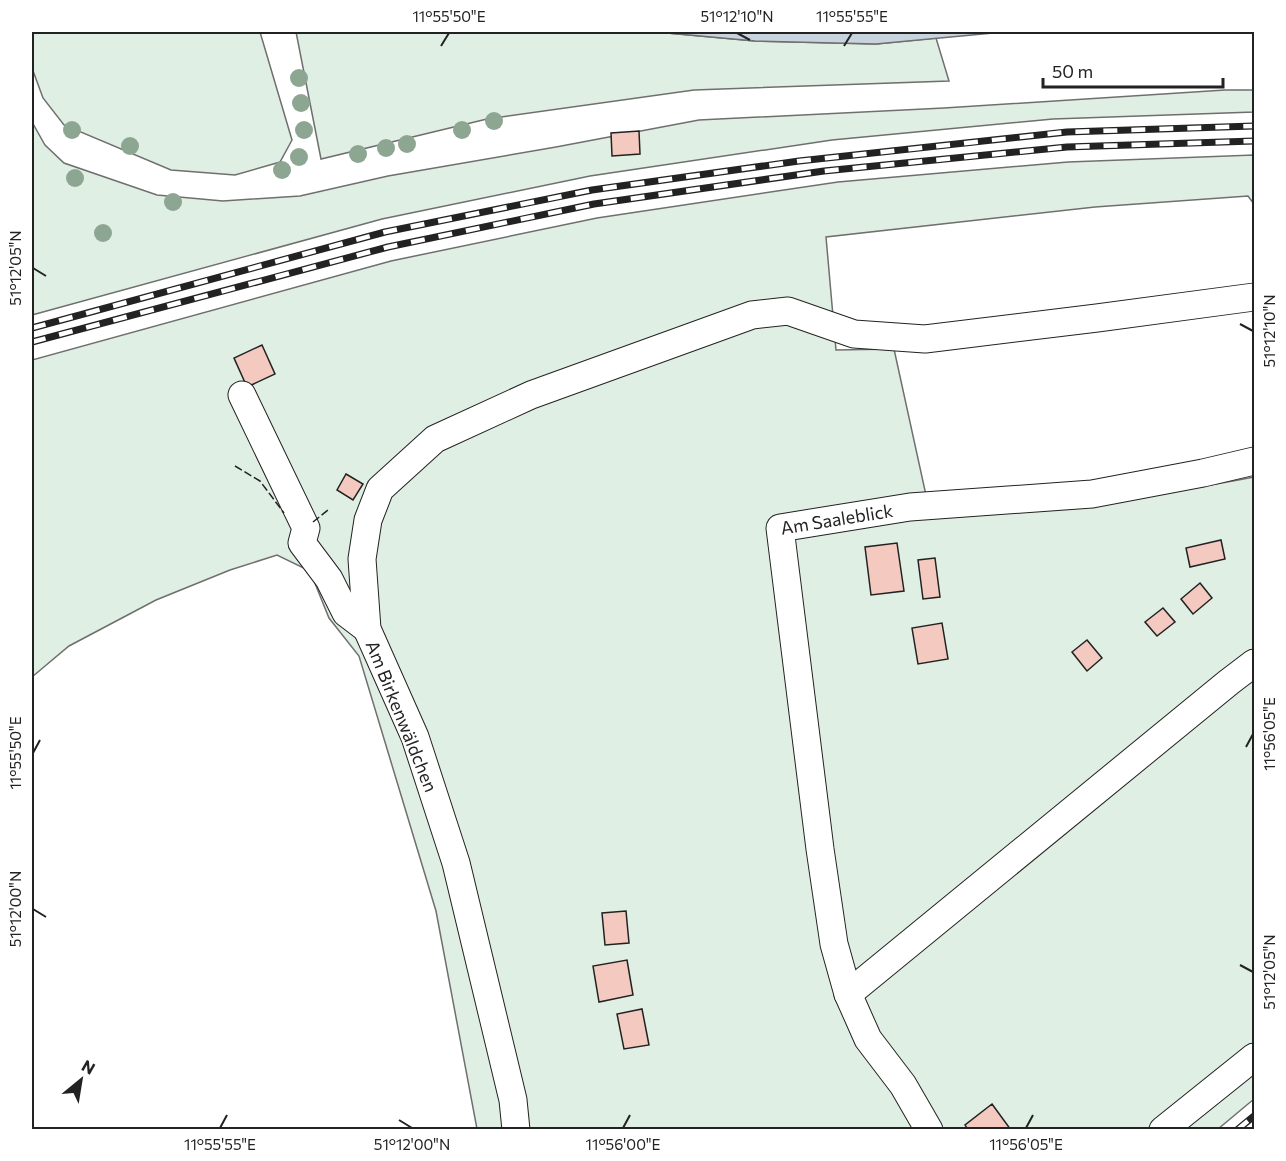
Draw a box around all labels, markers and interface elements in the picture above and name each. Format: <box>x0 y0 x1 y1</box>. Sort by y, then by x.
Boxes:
text: 11°55'50"E <box>412 7 486 25</box>
text: 51°12'10"N <box>700 7 774 25</box>
text: 11°55'55"E <box>816 7 888 25</box>
scale bar <box>1043 51 1223 89</box>
text: 50 m <box>1052 60 1093 82</box>
text: 51°12'05"N <box>6 230 24 306</box>
text: 51°12'10"N <box>1260 294 1278 368</box>
street label: Am Saaleblick <box>779 499 895 539</box>
street label: Am Birkenwäldchen <box>362 637 442 795</box>
text: 11°56'05"E <box>1260 697 1278 771</box>
text: 11°55'50"E <box>6 716 24 790</box>
text: 51°12'00"N <box>6 871 24 947</box>
text: 51°12'05"N <box>1260 934 1278 1010</box>
north arrow <box>51 1050 111 1110</box>
text: N <box>79 1055 99 1078</box>
text: 11°55'55"E <box>184 1135 256 1153</box>
text: 51°12'00"N <box>374 1135 450 1153</box>
text: 11°56'00"E <box>586 1135 660 1153</box>
text: 11°56'05"E <box>989 1135 1063 1153</box>

